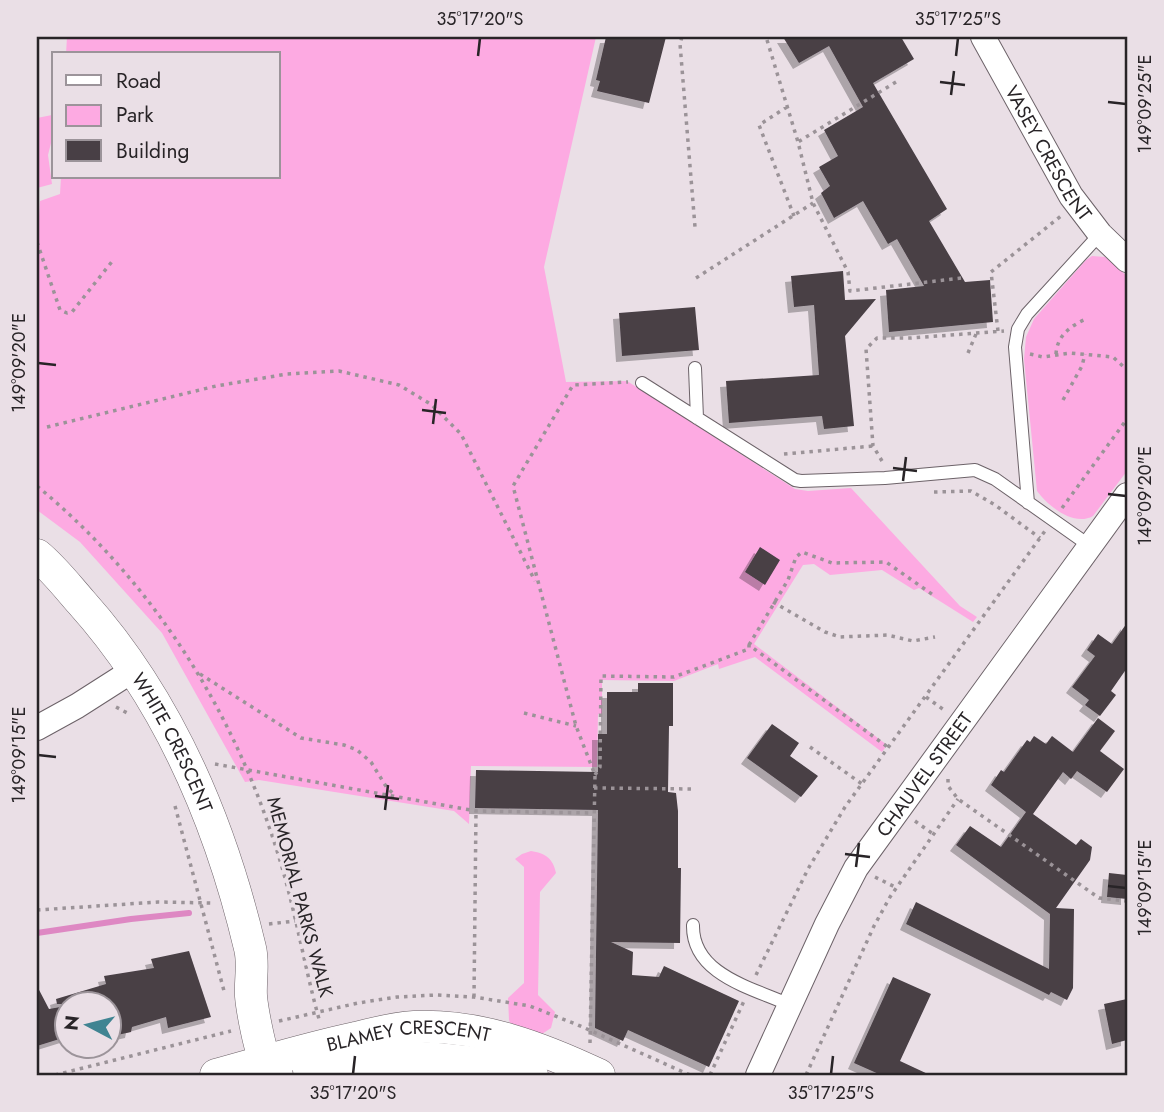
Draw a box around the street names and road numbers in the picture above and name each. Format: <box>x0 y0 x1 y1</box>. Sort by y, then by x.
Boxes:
street label: VASEY CRESCENT <box>999 80 1098 226</box>
street label: WHITE CRESCENT <box>126 667 220 816</box>
street label: CHAUVEL STREET <box>870 706 979 842</box>
street label: MEMORIAL PARKS WALK <box>260 794 340 1000</box>
street label: BLAMEY CRESCENT <box>324 1013 494 1058</box>

